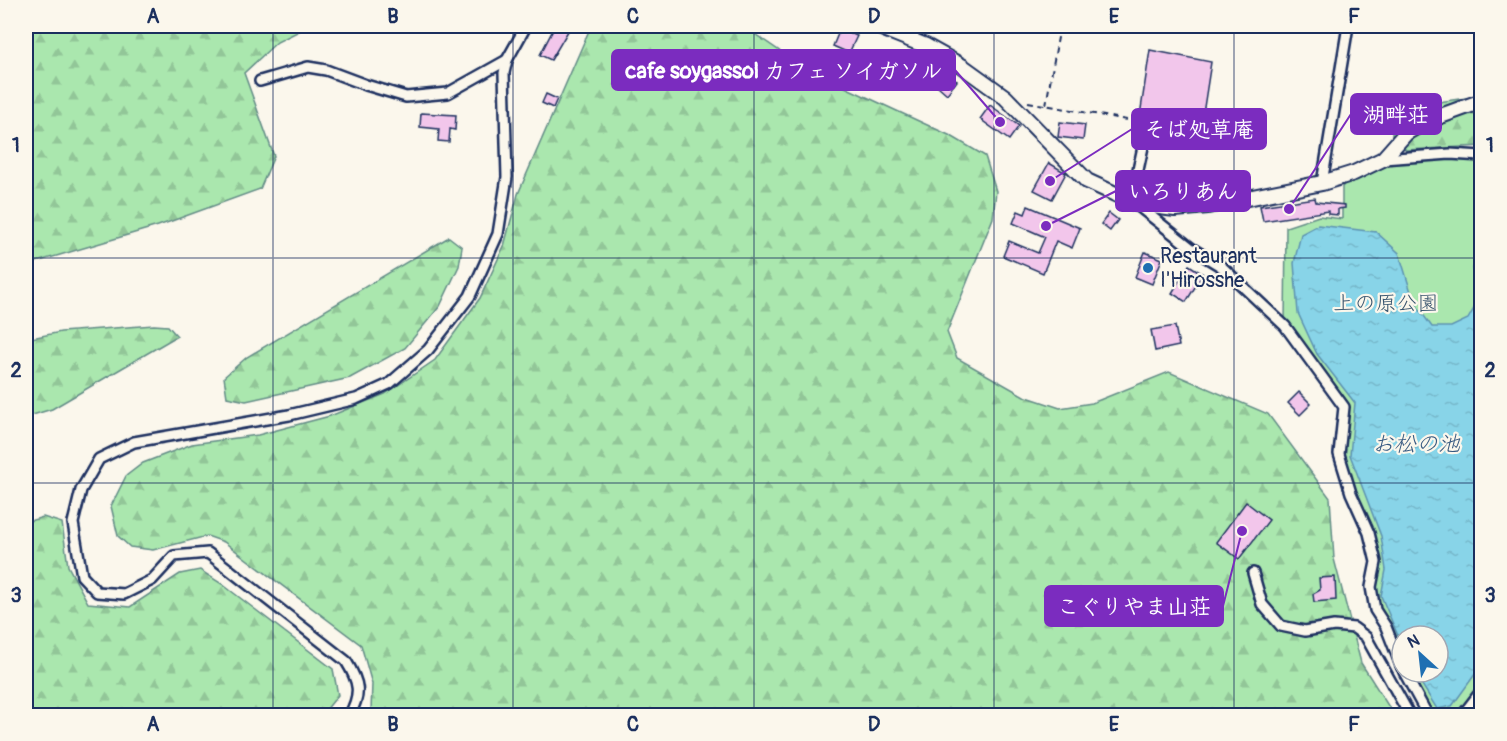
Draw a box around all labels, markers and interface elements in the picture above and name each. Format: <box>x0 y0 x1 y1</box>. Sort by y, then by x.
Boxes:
text: A <box>147 4 160 29</box>
text: B <box>387 4 399 29</box>
text: C <box>627 4 639 29</box>
text: D <box>868 4 881 29</box>
text: E <box>1109 4 1120 29</box>
text: F <box>1348 4 1360 29</box>
callout: cafe soygassol カフェ ソイガソル <box>612 50 955 90</box>
text: cafe soygassol カフェ ソイガソル <box>624 57 943 85</box>
callout: 湖畔荘 <box>1351 94 1441 134</box>
text: 湖畔荘 <box>1363 101 1429 129</box>
callout: そば処草庵 <box>1132 109 1266 149</box>
text: そば処草庵 <box>1144 116 1254 144</box>
text: 1 <box>12 133 20 158</box>
text: 1 <box>1486 133 1494 158</box>
callout: いろりあん <box>1116 171 1250 211</box>
text: いろりあん <box>1128 178 1238 206</box>
place label: Restaurant I'Hirosshe <box>1160 243 1258 294</box>
marker: Restaurant I'Hirosshe <box>1141 261 1155 275</box>
park label: 上の原公園 <box>1334 290 1439 317</box>
text: 2 <box>10 358 22 383</box>
text: 2 <box>1484 358 1496 383</box>
water label: お松の池 <box>1372 430 1461 458</box>
text: 3 <box>10 583 22 608</box>
text: 3 <box>1484 583 1496 608</box>
callout: こぐりやま山荘 <box>1045 586 1223 626</box>
text: こぐりやま山荘 <box>1057 593 1211 621</box>
north arrow <box>1390 624 1450 684</box>
text: N <box>1404 630 1423 653</box>
text: A <box>147 712 160 737</box>
text: B <box>387 712 399 737</box>
text: C <box>627 712 639 737</box>
text: D <box>868 712 881 737</box>
text: E <box>1109 712 1120 737</box>
text: F <box>1348 712 1360 737</box>

